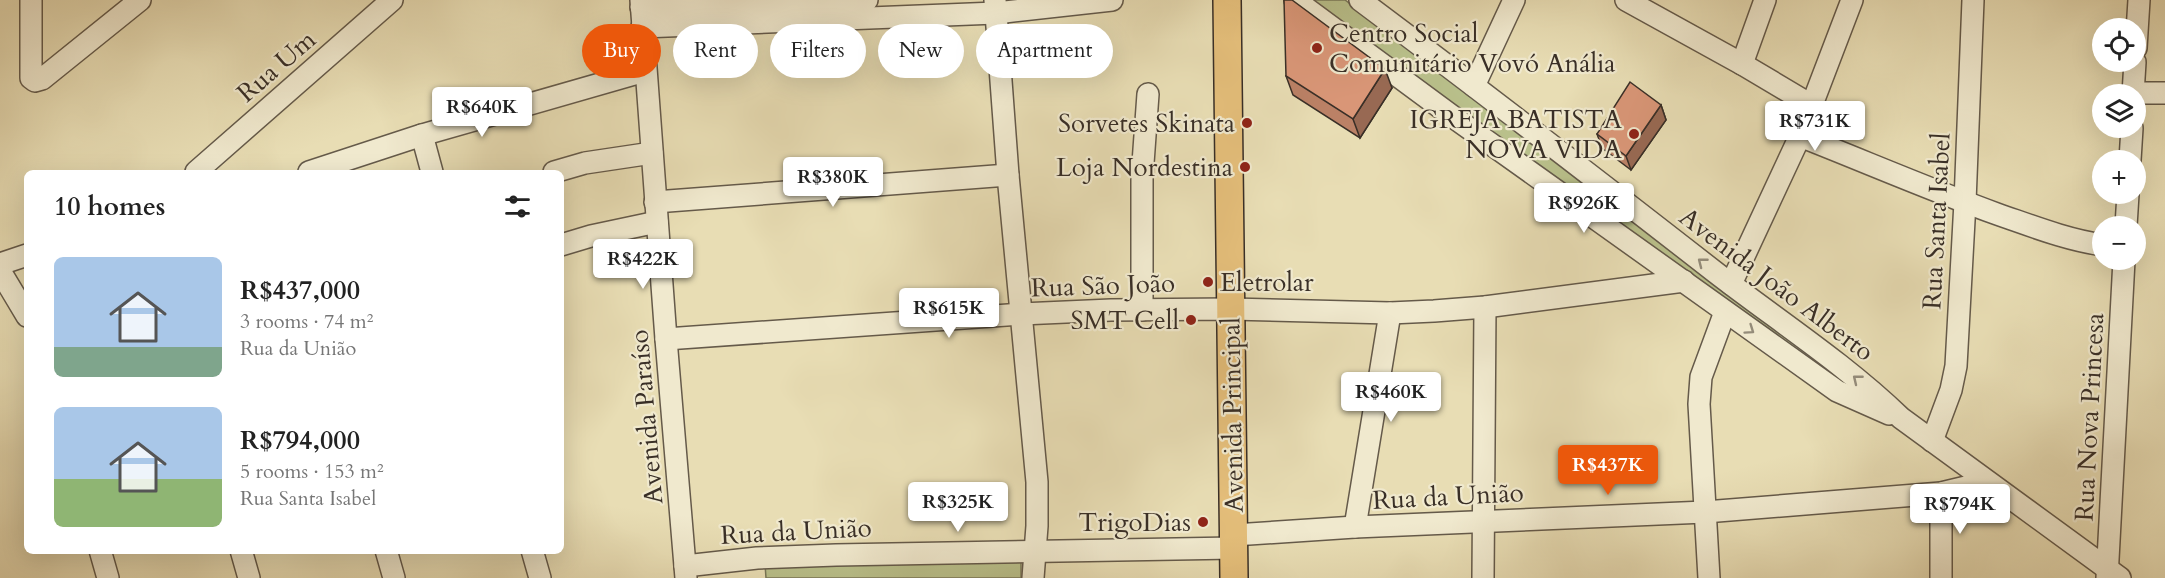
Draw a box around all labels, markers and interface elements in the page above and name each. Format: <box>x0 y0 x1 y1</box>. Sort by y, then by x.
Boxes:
place label: Centro Social Comunitário Vovó Anália <box>1329 16 1616 81</box>
map controls <box>2092 18 2146 270</box>
button: locate <box>2092 18 2146 72</box>
street label: Rua Um <box>229 22 323 110</box>
chip: Buy <box>582 24 661 78</box>
chip: Rent <box>673 24 758 78</box>
chip: Filters <box>770 24 866 78</box>
chip: New <box>878 24 964 78</box>
chip: Apartment <box>976 24 1113 78</box>
marker: Centro Social Comunitário Vovó Anália <box>1310 41 1324 55</box>
button: layers <box>2092 84 2146 138</box>
pin: R$640K <box>433 87 531 138</box>
text: R$640K <box>446 93 518 120</box>
pin: R$731K <box>1766 101 1864 152</box>
place label: IGREJA BATISTA NOVA VIDA <box>1410 102 1622 167</box>
place label: Sorvetes Skinata <box>1058 106 1235 141</box>
text: R$731K <box>1779 107 1851 134</box>
marker: Sorvetes Skinata <box>1240 116 1254 130</box>
marker: IGREJA BATISTA NOVA VIDA <box>1627 127 1641 141</box>
street label: Rua Santa Isabel <box>1914 131 1959 310</box>
place label: Loja Nordestina <box>1056 150 1233 185</box>
button: + <box>2092 150 2146 204</box>
pin: R$380K <box>784 157 882 208</box>
marker: Loja Nordestina <box>1238 160 1252 174</box>
text: R$380K <box>797 163 869 190</box>
pin: R$926K <box>1535 183 1633 234</box>
text: 10 homes <box>54 189 165 224</box>
text: R$926K <box>1548 189 1620 216</box>
icon: filters <box>501 190 534 223</box>
street label: Avenida João Alberto <box>1672 200 1881 369</box>
button: − <box>2092 216 2146 270</box>
pin: R$422K <box>594 239 692 290</box>
text: R$422K <box>607 245 679 272</box>
one-way arrow <box>1697 258 1708 269</box>
street label: Rua São João <box>1030 265 1176 306</box>
place label: Eletrolar <box>1220 265 1314 300</box>
text: R$437,000 <box>240 273 360 308</box>
marker: Eletrolar <box>1201 275 1215 289</box>
icon: home <box>102 281 174 353</box>
pin: R$615K <box>900 288 998 339</box>
text: R$615K <box>913 294 985 321</box>
place label: SMT Cell <box>1071 303 1179 338</box>
text: 3 rooms · 74 m² <box>240 308 373 335</box>
street label: Rua Nova Princesa <box>2067 312 2112 522</box>
marker: SMT Cell <box>1184 313 1198 327</box>
street label: Avenida Principal <box>1213 317 1252 513</box>
one-way arrow <box>1744 323 1755 334</box>
street label: Avenida Paraíso <box>621 328 672 506</box>
text: Rua da União <box>240 335 356 362</box>
pin: R$460K <box>1342 372 1440 423</box>
one-way arrow <box>1853 375 1864 386</box>
text: R$460K <box>1355 378 1427 405</box>
text: R$794,000 <box>240 423 360 458</box>
icon: home <box>102 431 174 503</box>
pin: R$437K <box>1559 445 1657 496</box>
text: R$437K <box>1572 451 1644 478</box>
text: 5 rooms · 153 m² <box>240 458 384 485</box>
street label: Rua da União <box>1372 475 1524 518</box>
pin: R$325K <box>909 482 1007 533</box>
pin: R$794K <box>1911 484 2009 535</box>
text: Rua Santa Isabel <box>240 485 376 512</box>
text: R$325K <box>922 488 994 515</box>
text: R$794K <box>1924 490 1996 517</box>
place label: TrigoDias <box>1078 505 1191 540</box>
street label: Rua da União <box>720 510 872 553</box>
marker: TrigoDias <box>1196 515 1210 529</box>

